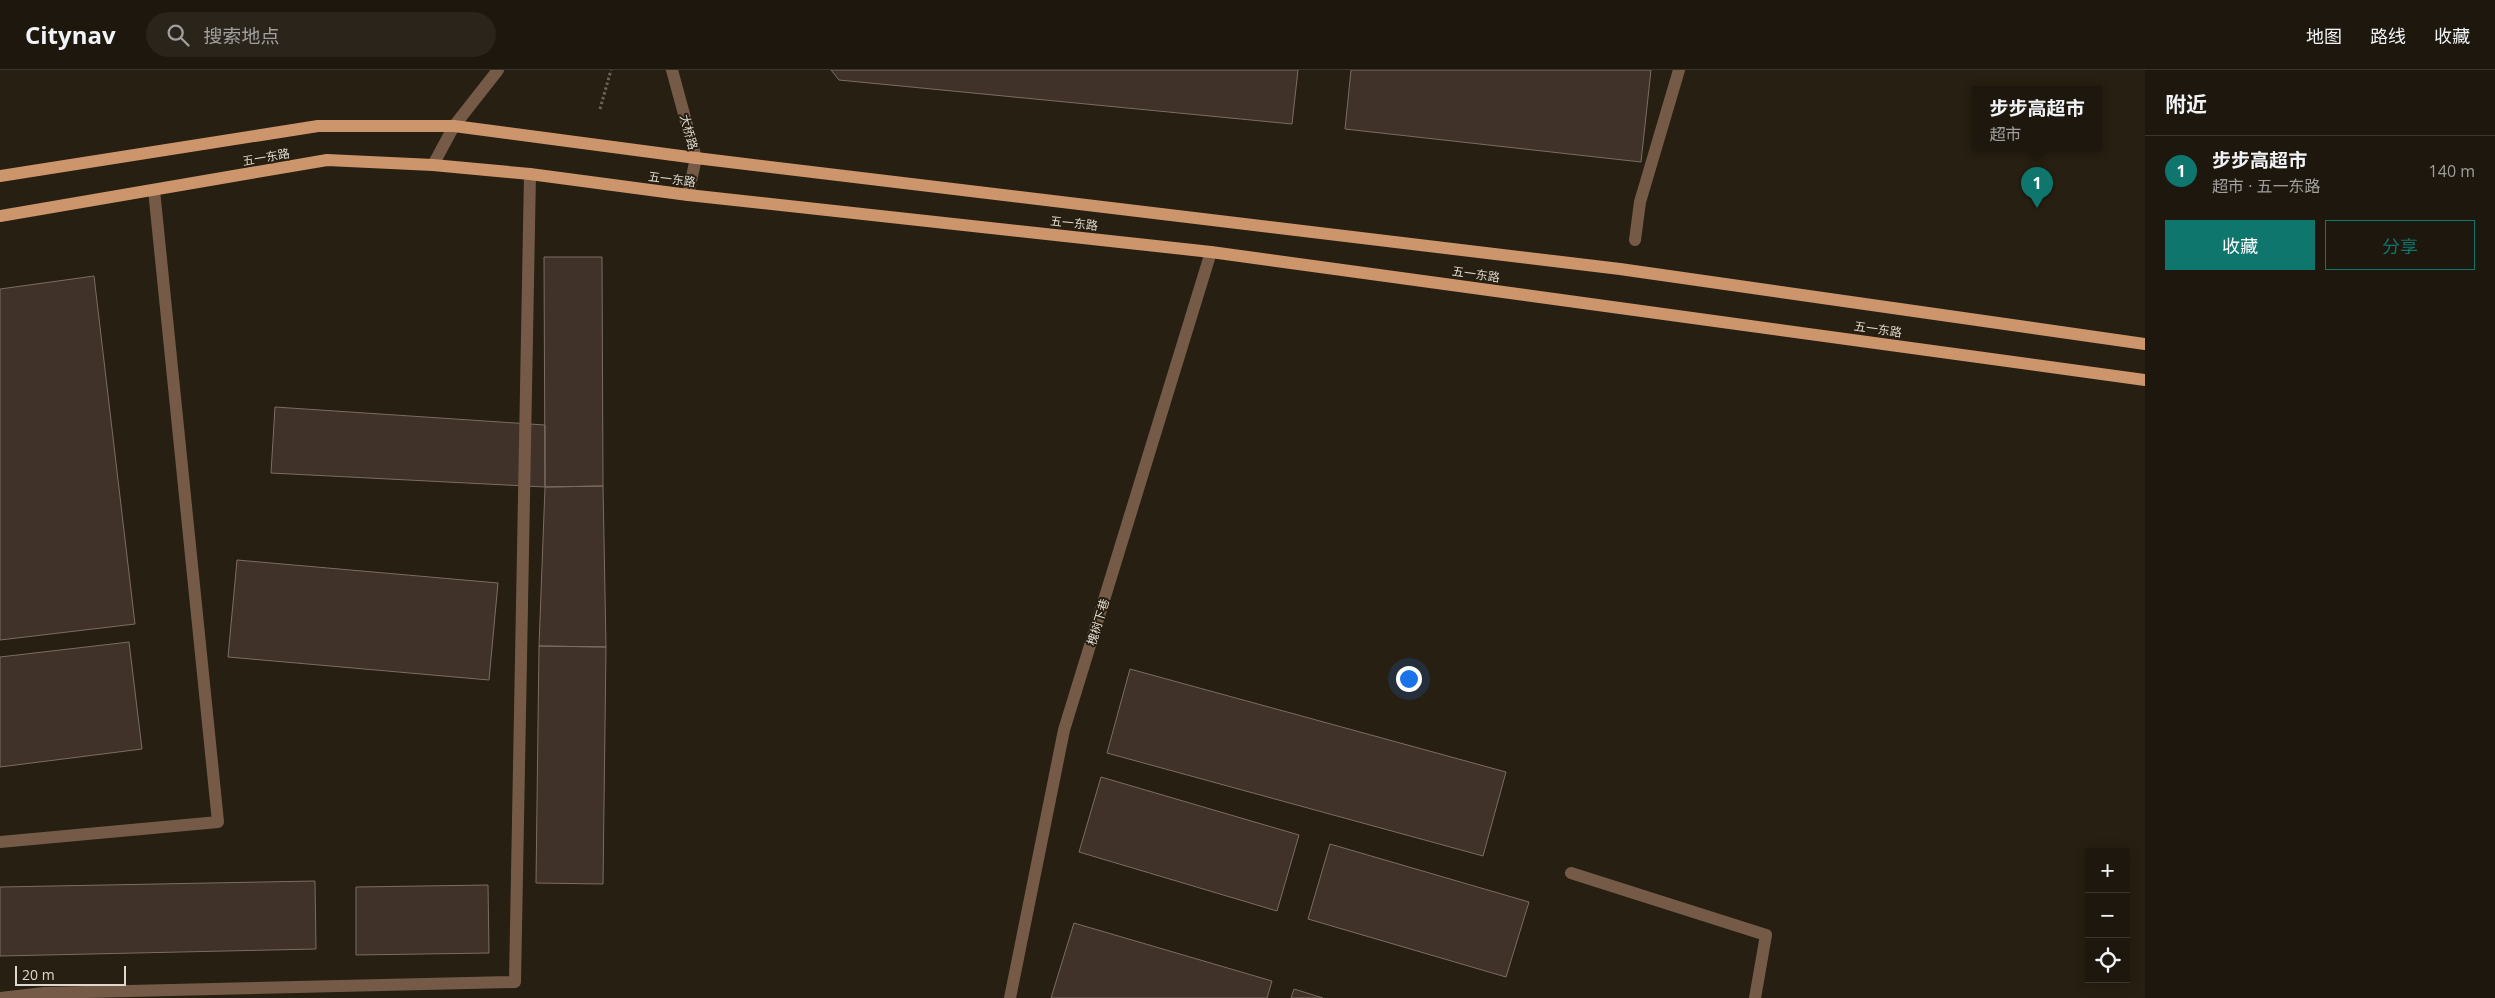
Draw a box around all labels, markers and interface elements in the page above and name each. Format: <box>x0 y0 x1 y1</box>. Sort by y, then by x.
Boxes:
search box <box>146 12 496 57</box>
text: Citynav <box>25 18 116 51</box>
icon: search <box>164 21 192 49</box>
text: 搜索地点 <box>204 23 280 49</box>
text: 地图 <box>2306 24 2342 48</box>
text: 路线 <box>2370 24 2406 48</box>
text: 收藏 <box>2434 24 2470 48</box>
popup <box>1972 86 2102 151</box>
text: 附近 <box>2165 90 2207 118</box>
text: 步步高超市 <box>1989 95 2085 121</box>
street label: 大桥路 <box>676 112 702 152</box>
text: 超市 <box>1989 123 2022 145</box>
street label: 五一东路 <box>241 144 291 170</box>
text: 步步高超市 <box>2212 147 2307 173</box>
text: 1 <box>2176 160 2186 182</box>
text: 140 m <box>2429 160 2475 182</box>
pin: 1 <box>2021 167 2053 208</box>
street label: 五一东路 <box>647 168 697 190</box>
text: 超市 · 五一东路 <box>2212 175 2321 197</box>
street label: 五一东路 <box>1049 212 1099 234</box>
button: 收藏 <box>2165 220 2315 270</box>
button: 分享 <box>2325 220 2475 270</box>
street label: 五一东路 <box>1451 262 1501 286</box>
street label: 五一东路 <box>1853 317 1903 341</box>
street label: 槐树下巷 <box>1083 597 1113 647</box>
your location <box>1396 666 1422 692</box>
map controls <box>2085 848 2130 983</box>
button: + <box>2085 848 2130 893</box>
button: − <box>2085 893 2130 938</box>
button: locate <box>2085 938 2130 983</box>
scale bar <box>15 963 126 986</box>
text: 20 m <box>22 965 55 984</box>

